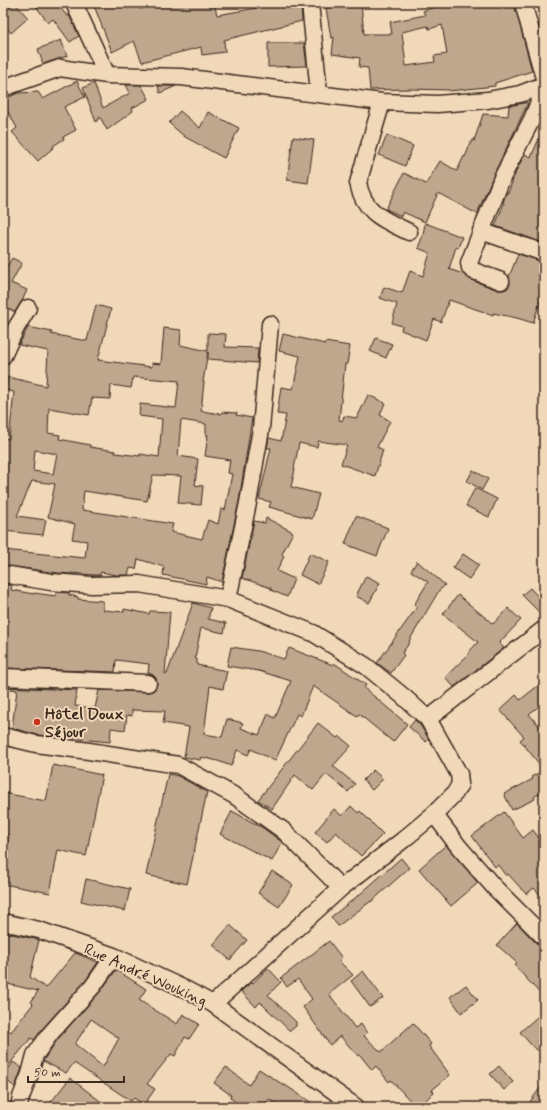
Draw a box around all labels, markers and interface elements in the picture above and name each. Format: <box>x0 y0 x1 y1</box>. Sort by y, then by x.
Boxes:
place label: Hôtel Doux Séjour <box>45 704 124 743</box>
marker: Hôtel Doux Séjour <box>32 717 42 727</box>
street label: Rue André Wouking <box>81 939 210 1012</box>
scale bar <box>28 1058 124 1084</box>
text: 50 m <box>34 1065 61 1081</box>

